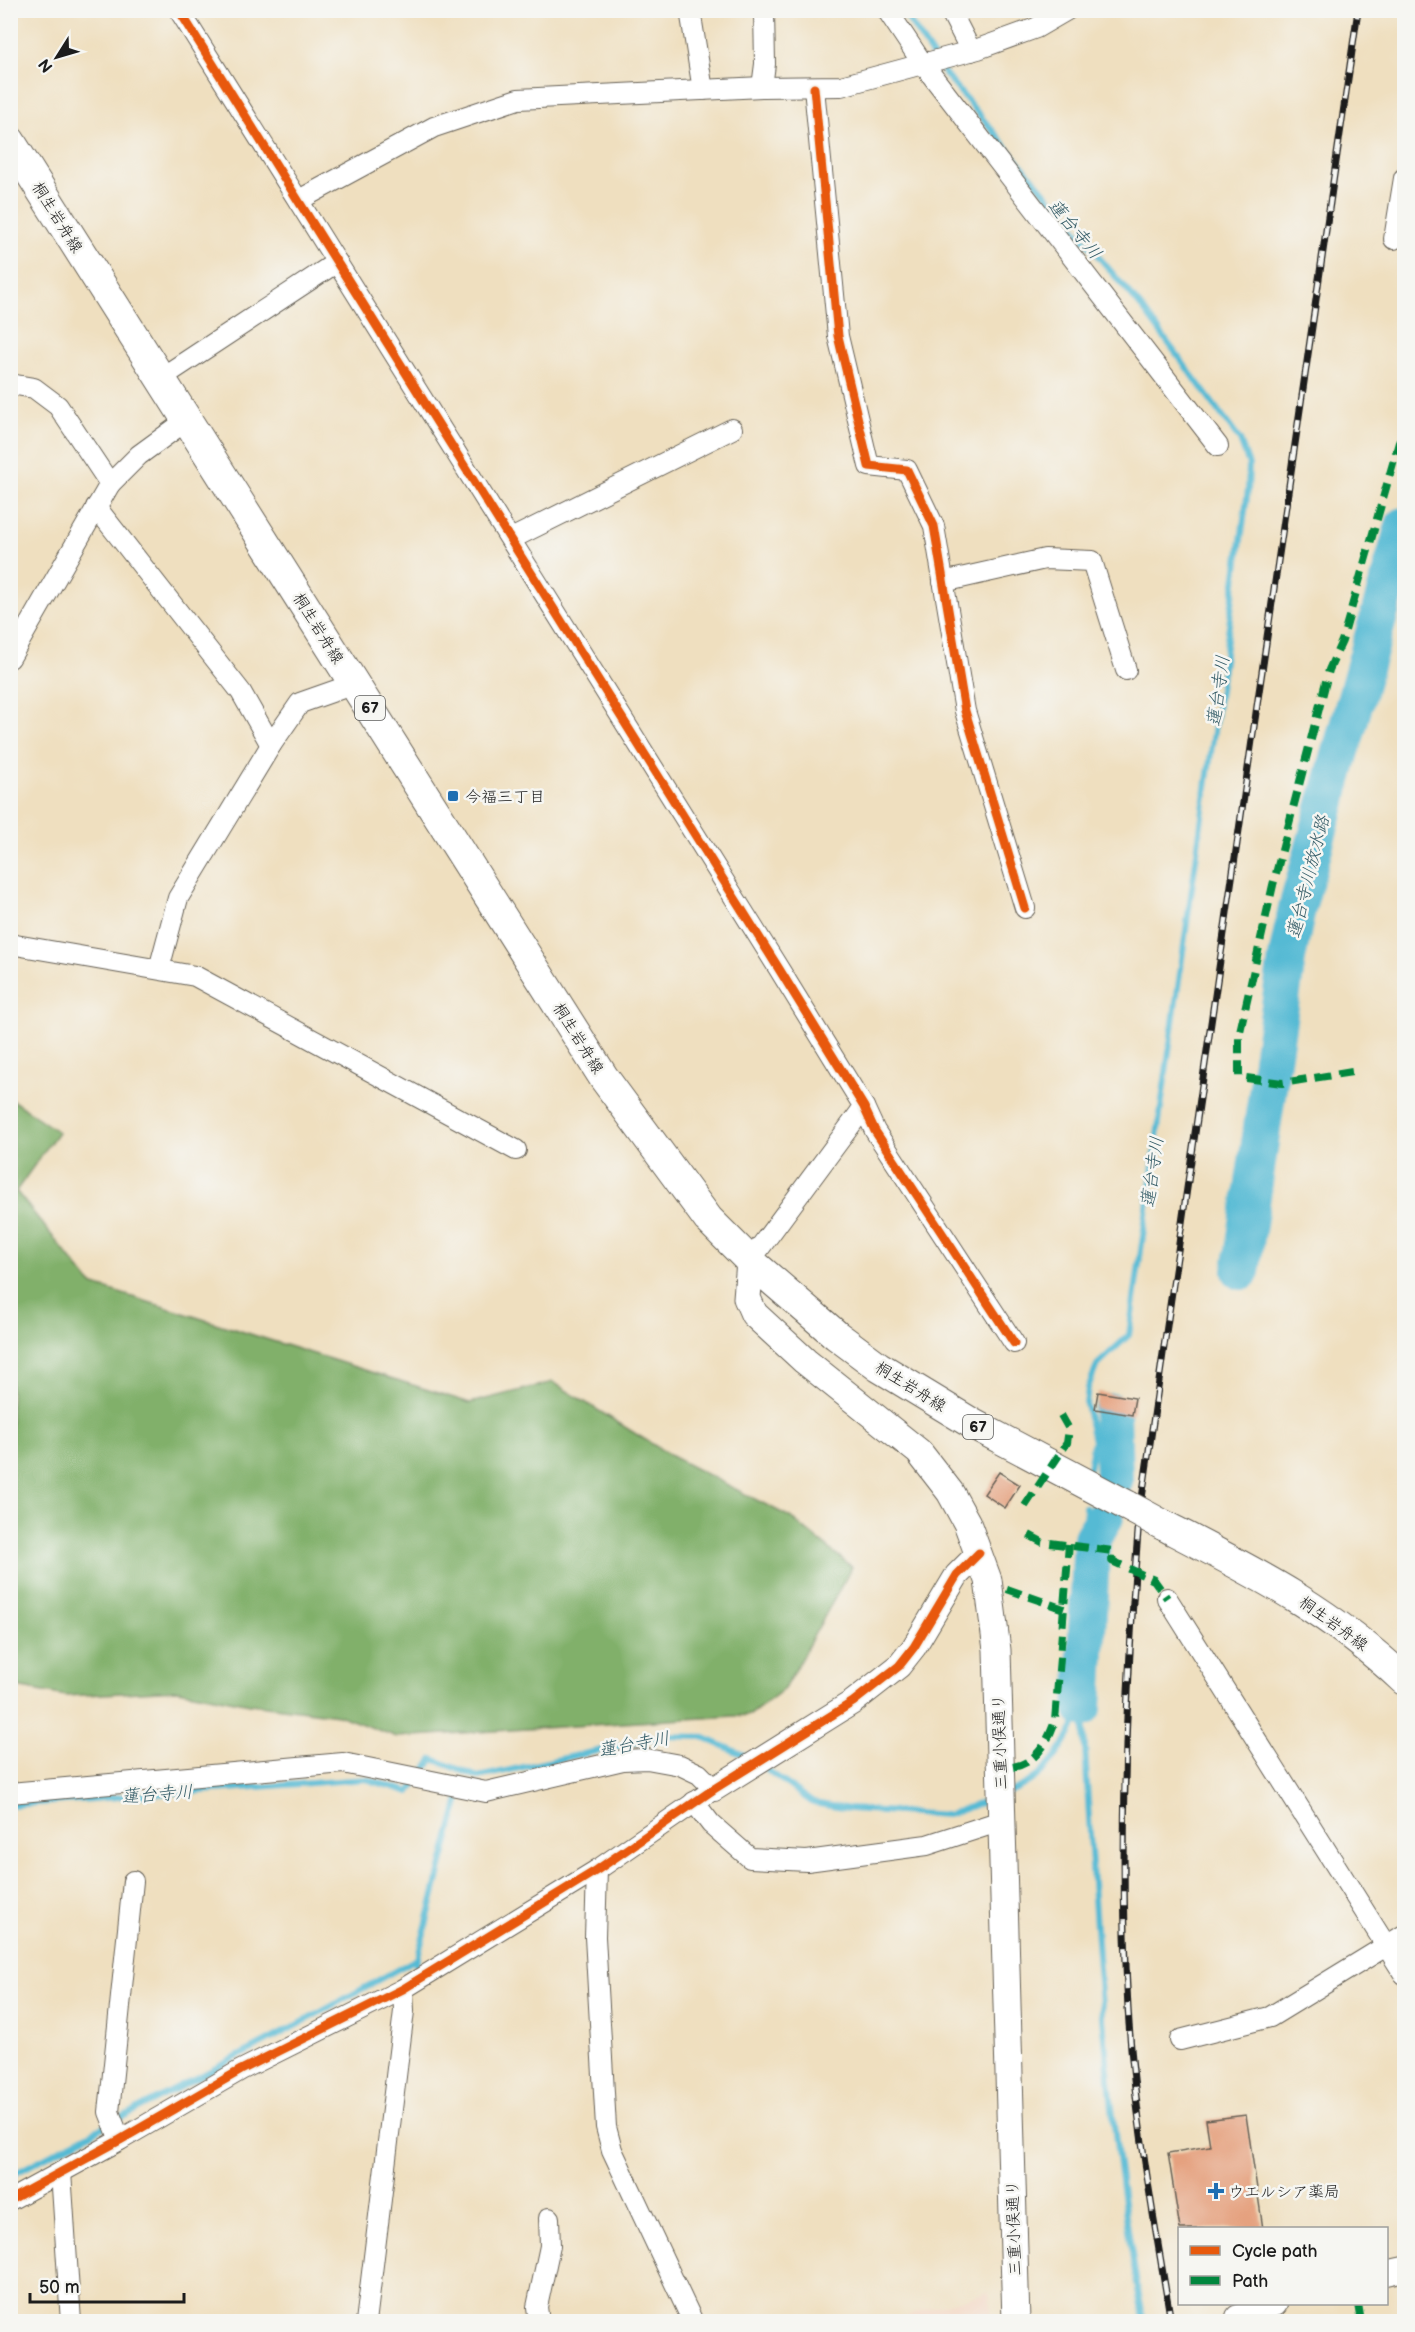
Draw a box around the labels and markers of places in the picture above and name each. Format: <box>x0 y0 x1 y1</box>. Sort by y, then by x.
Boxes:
place label: 今福三丁目 <box>465 788 545 807</box>
marker: 今福三丁目 <box>446 789 460 803</box>
place label: ウエルシア薬局 <box>1228 2183 1340 2202</box>
marker: ウエルシア薬局 <box>1209 2184 1223 2198</box>

